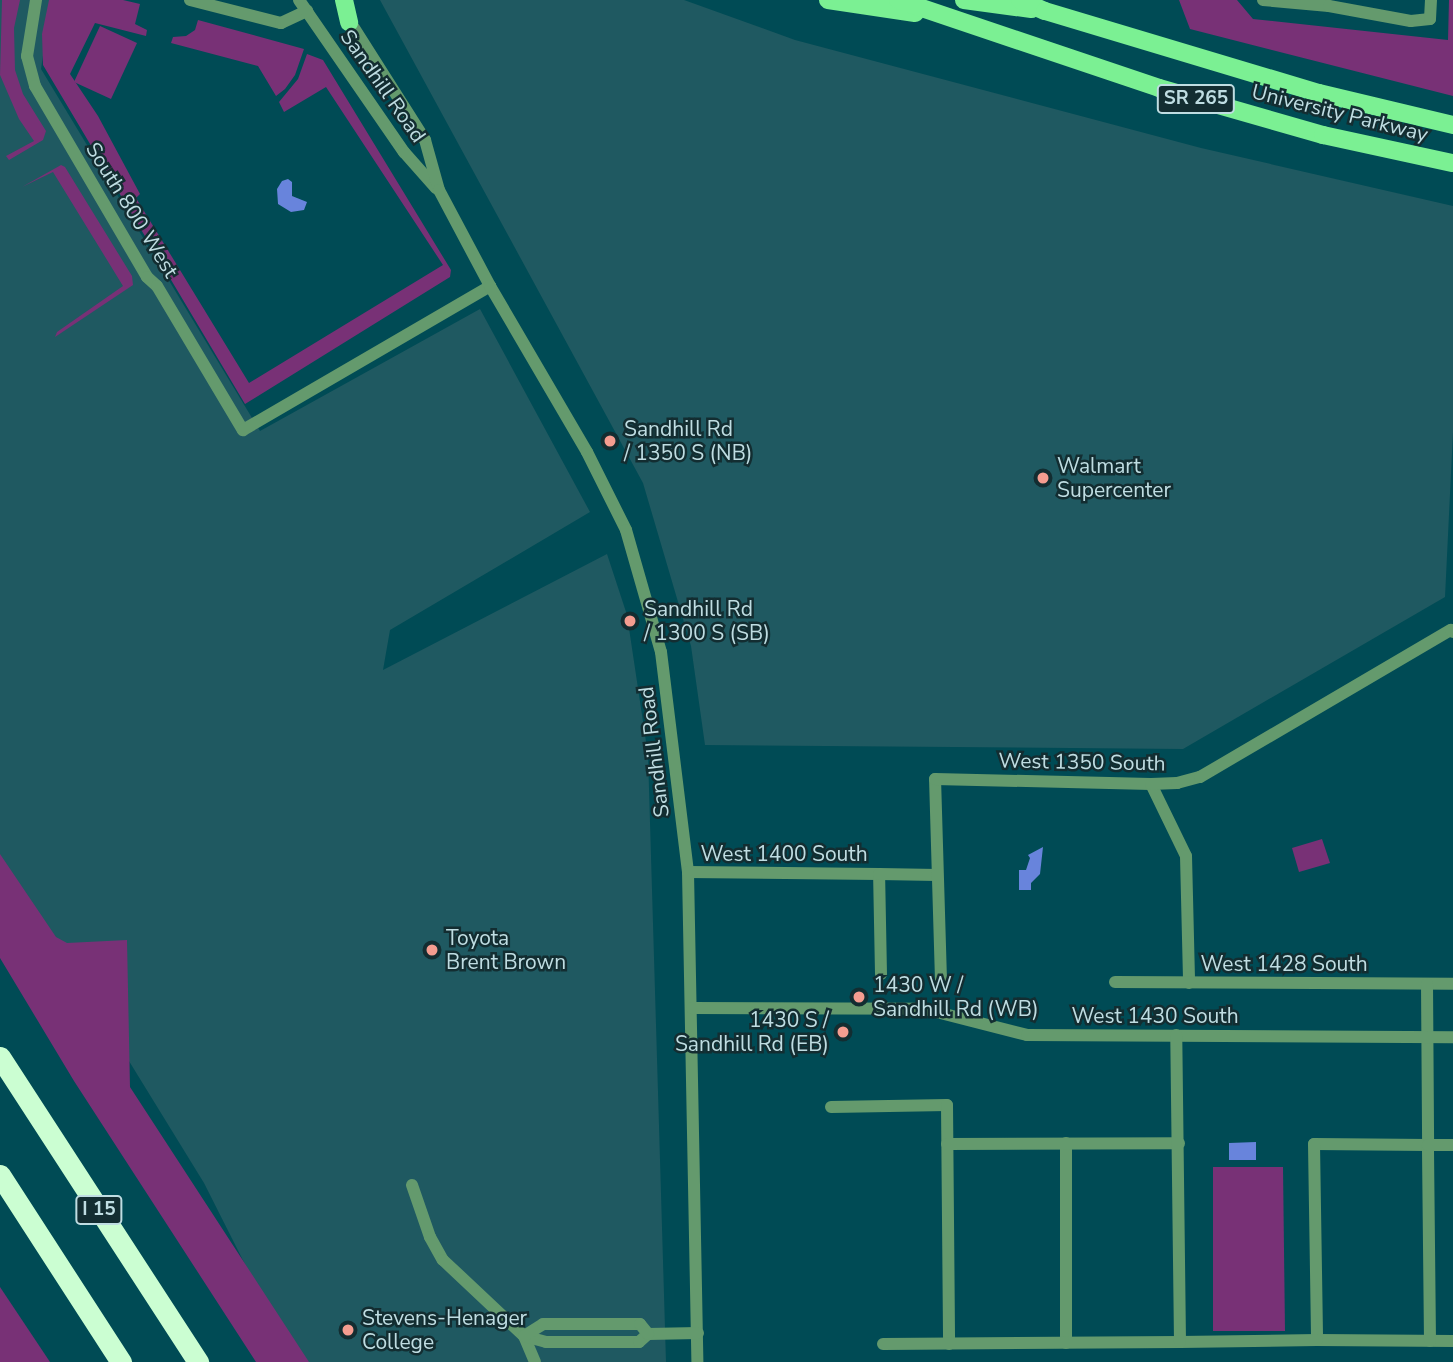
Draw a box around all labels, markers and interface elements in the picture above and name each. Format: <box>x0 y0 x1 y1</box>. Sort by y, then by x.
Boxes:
street label: Sandhill Road <box>335 25 431 147</box>
street label: University Parkway <box>1249 79 1431 147</box>
road number: SR 265 <box>1156 83 1236 114</box>
street label: South 800 West <box>80 138 184 282</box>
place label: Sandhill Rd / 1350 S (NB) <box>624 416 752 466</box>
marker: Sandhill Rd / 1350 S (NB) <box>602 433 618 449</box>
place label: Walmart Supercenter <box>1057 453 1171 503</box>
marker: Walmart Supercenter <box>1035 470 1051 486</box>
place label: Sandhill Rd / 1300 S (SB) <box>644 596 770 646</box>
marker: Sandhill Rd / 1300 S (SB) <box>622 613 638 629</box>
street label: Sandhill Road <box>633 685 675 819</box>
street label: West 1350 South <box>998 748 1166 776</box>
street label: West 1400 South <box>700 841 868 867</box>
place label: Toyota Brent Brown <box>446 925 566 975</box>
marker: Toyota Brent Brown <box>424 942 440 958</box>
street label: West 1428 South <box>1200 951 1368 977</box>
place label: 1430 W / Sandhill Rd (WB) <box>873 972 1039 1022</box>
marker: 1430 W / Sandhill Rd (WB) <box>851 989 867 1005</box>
street label: West 1430 South <box>1071 1003 1239 1029</box>
place label: 1430 S / Sandhill Rd (EB) <box>675 1007 829 1057</box>
marker: 1430 S / Sandhill Rd (EB) <box>835 1024 851 1040</box>
road number: I 15 <box>74 1194 124 1226</box>
place label: Stevens-Henager College <box>362 1305 527 1355</box>
marker: Stevens-Henager College <box>340 1322 356 1338</box>

